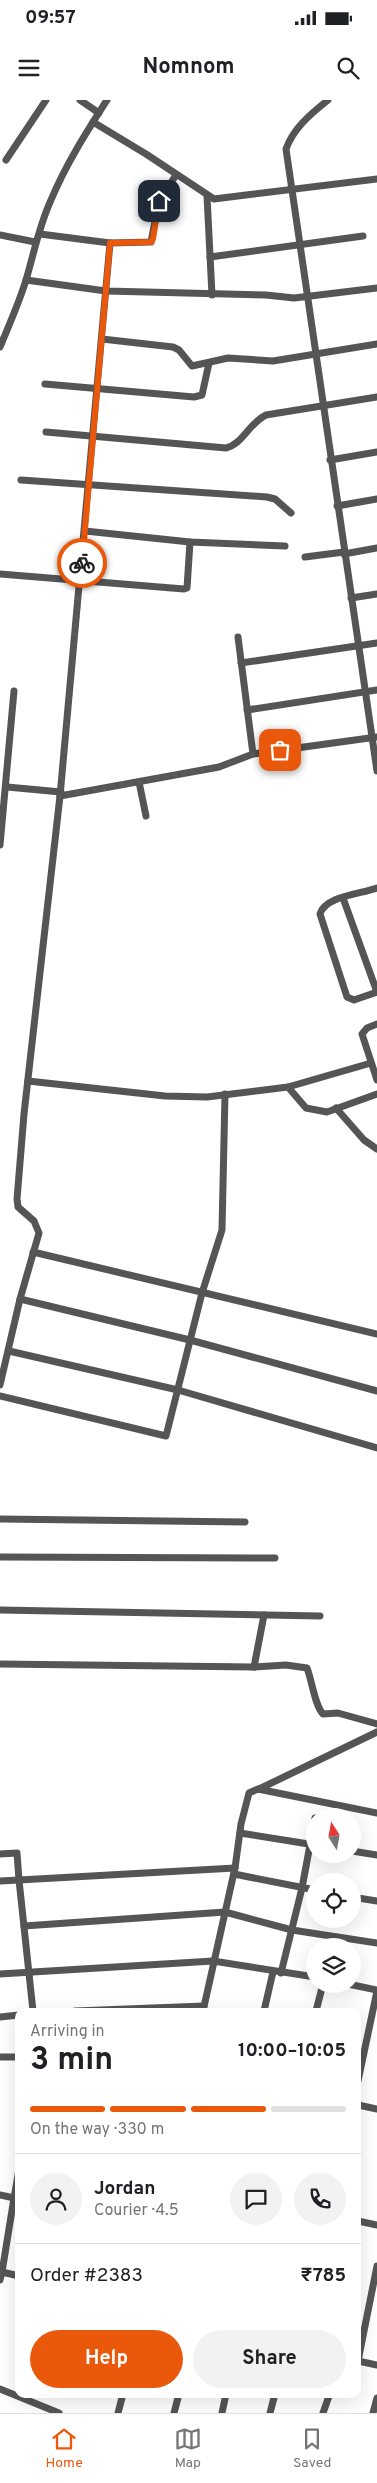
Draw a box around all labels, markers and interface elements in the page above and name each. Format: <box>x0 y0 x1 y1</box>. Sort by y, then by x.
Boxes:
text: 09:57 <box>25 6 76 30</box>
icon: menu <box>15 54 43 82</box>
text: Nomnom <box>142 54 235 81</box>
icon: search <box>334 54 362 82</box>
pin <box>138 180 180 222</box>
icon: home <box>145 187 173 215</box>
courier <box>57 538 107 588</box>
icon: bike <box>68 549 96 577</box>
pin <box>259 729 301 771</box>
icon: bag <box>266 736 294 764</box>
north arrow <box>306 1808 361 1862</box>
map controls <box>306 1808 361 1993</box>
button: locate <box>306 1873 361 1928</box>
button: layers <box>306 1938 361 1993</box>
text: Arriving in <box>30 2022 105 2042</box>
text: 10:00–10:05 <box>238 2039 346 2063</box>
text: 3 min <box>30 2041 113 2081</box>
text: On the way · 330 m <box>30 2120 164 2140</box>
button: person <box>30 2173 82 2225</box>
button: chat <box>230 2173 282 2225</box>
button: phone <box>294 2173 346 2225</box>
text: Jordan <box>94 2177 156 2201</box>
text: Courier · 4.5 <box>94 2201 179 2221</box>
text: Order #2383 <box>30 2264 143 2288</box>
text: ₹785 <box>300 2264 346 2288</box>
button: Help <box>30 2330 183 2388</box>
button: Share <box>193 2330 346 2388</box>
tab: Home <box>46 2425 83 2472</box>
tab: Map <box>174 2425 202 2472</box>
tab: Saved <box>293 2425 331 2472</box>

